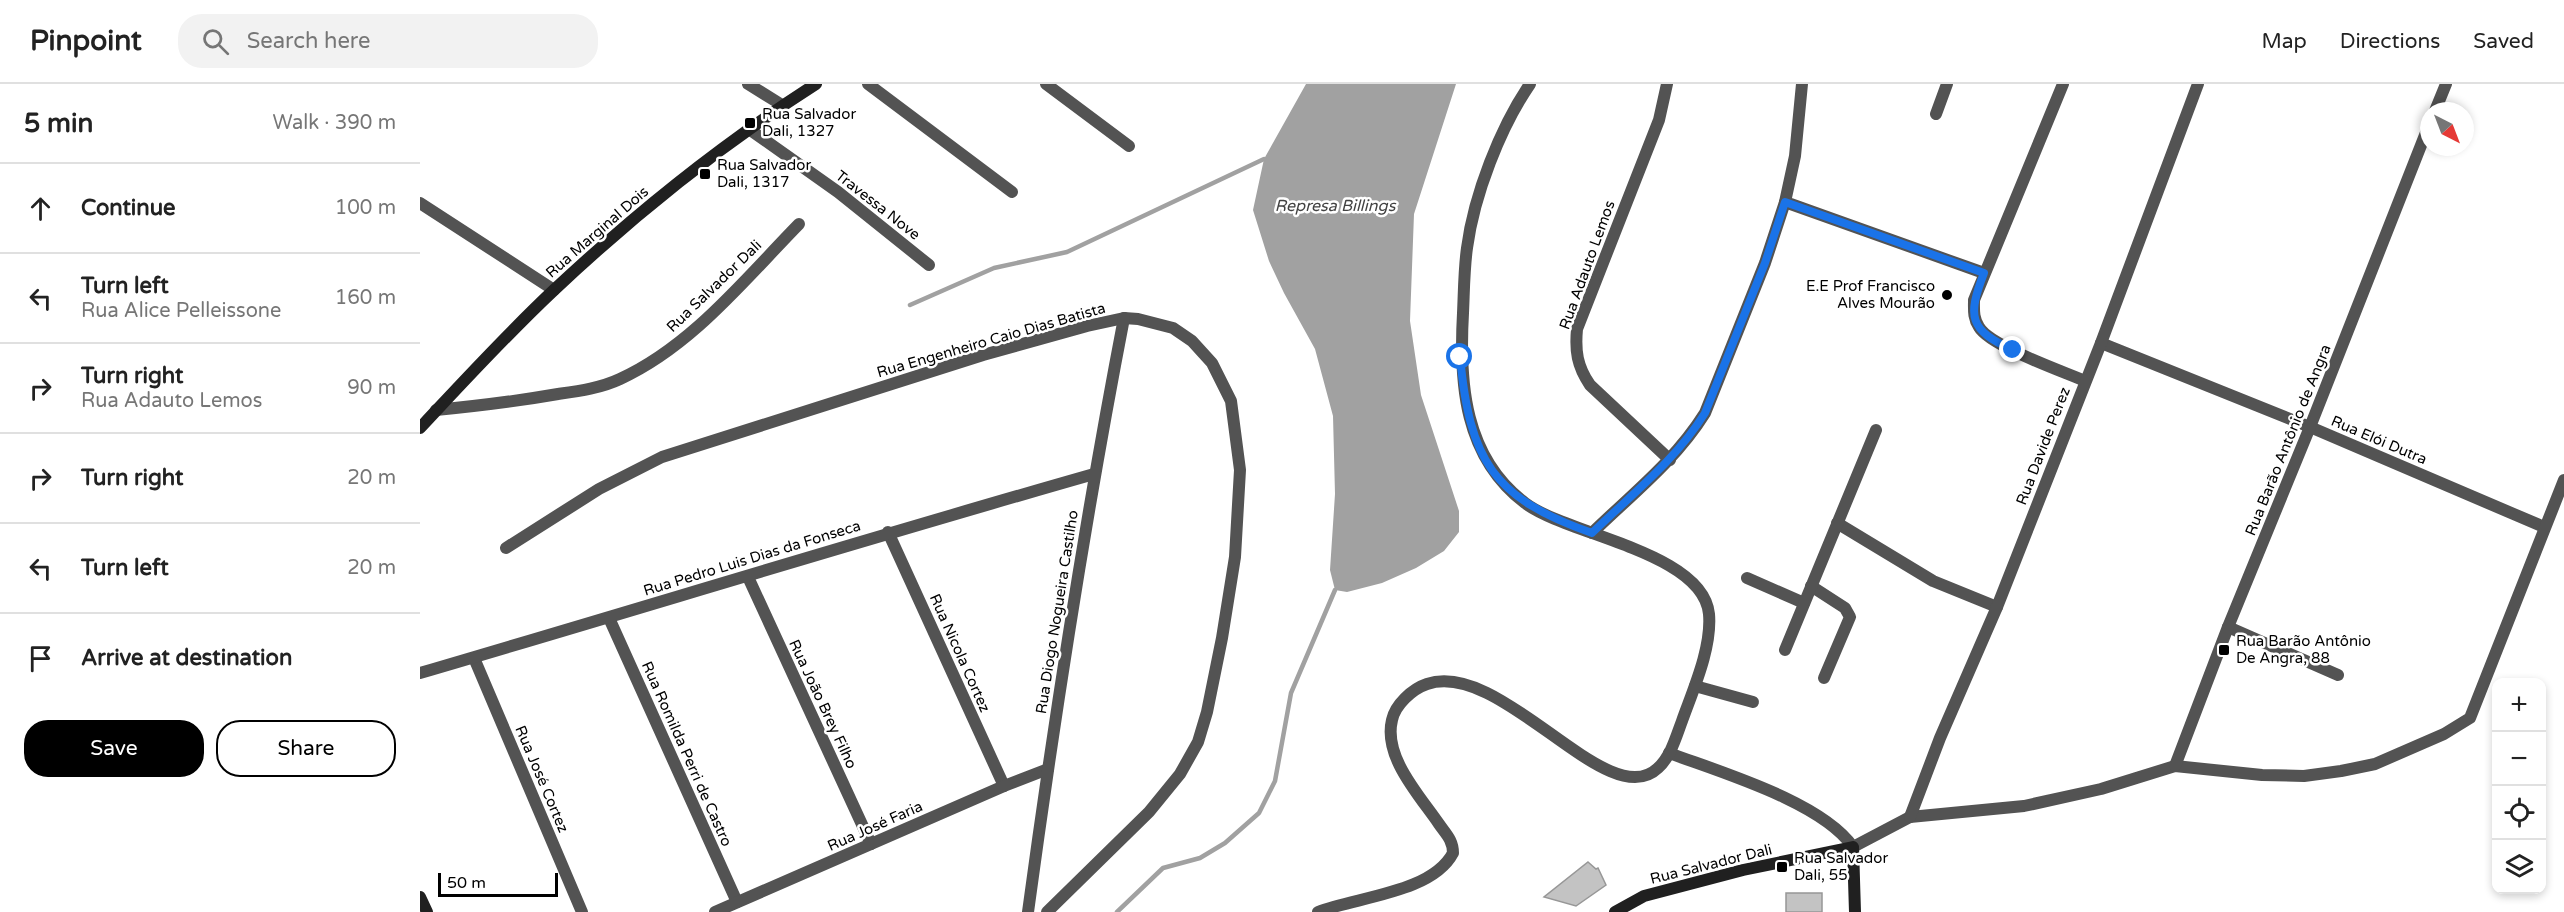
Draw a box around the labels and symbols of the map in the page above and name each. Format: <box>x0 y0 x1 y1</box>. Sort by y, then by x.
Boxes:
north arrow <box>2420 102 2474 156</box>
place label: Rua Salvador Dali, 1327 <box>762 105 856 140</box>
marker: Rua Salvador Dali, 1327 <box>743 116 757 130</box>
place label: Rua Salvador Dali, 1317 <box>717 156 811 191</box>
street label: Travessa Nove <box>832 166 924 244</box>
marker: Rua Salvador Dali, 1317 <box>698 167 712 181</box>
street label: Rua Marginal Dois <box>542 183 652 281</box>
water label: Represa Billings <box>1275 196 1397 216</box>
street label: Rua Adauto Lemos <box>1555 198 1619 332</box>
street label: Rua Salvador Dali <box>663 236 765 336</box>
place label: E.E Prof Francisco Alves Mourão <box>1806 277 1935 312</box>
marker: E.E Prof Francisco Alves Mourão <box>1940 288 1954 302</box>
street label: Rua Engenheiro Caio Dias Batista <box>875 299 1107 381</box>
route end <box>1999 336 2025 362</box>
street label: Rua Barão Antônio de Angra <box>2241 342 2335 538</box>
route start <box>1446 343 1472 369</box>
street label: Rua Davide Perez <box>2012 384 2074 508</box>
street label: Rua Elói Dutra <box>2328 412 2430 468</box>
street label: Rua Diogo Nogueira Castilho <box>1032 509 1082 715</box>
street label: Rua Pedro Luis Dias da Fonseca <box>641 516 863 600</box>
street label: Rua Nicola Cortez <box>926 591 994 715</box>
place label: Rua Barão Antônio De Angra, 88 <box>2236 632 2371 667</box>
street label: Rua João Brey Filho <box>785 636 861 772</box>
marker: Rua Barão Antônio De Angra, 88 <box>2217 643 2231 657</box>
street label: Rua Romilda Perri de Castro <box>638 659 736 849</box>
street label: Rua José Cortez <box>511 723 573 835</box>
street label: Rua José Faria <box>825 797 925 855</box>
street label: Rua Salvador Dali <box>1648 840 1774 888</box>
place label: Rua Salvador Dali, 55 <box>1794 849 1888 884</box>
marker: Rua Salvador Dali, 55 <box>1775 860 1789 874</box>
scale bar <box>438 870 558 898</box>

